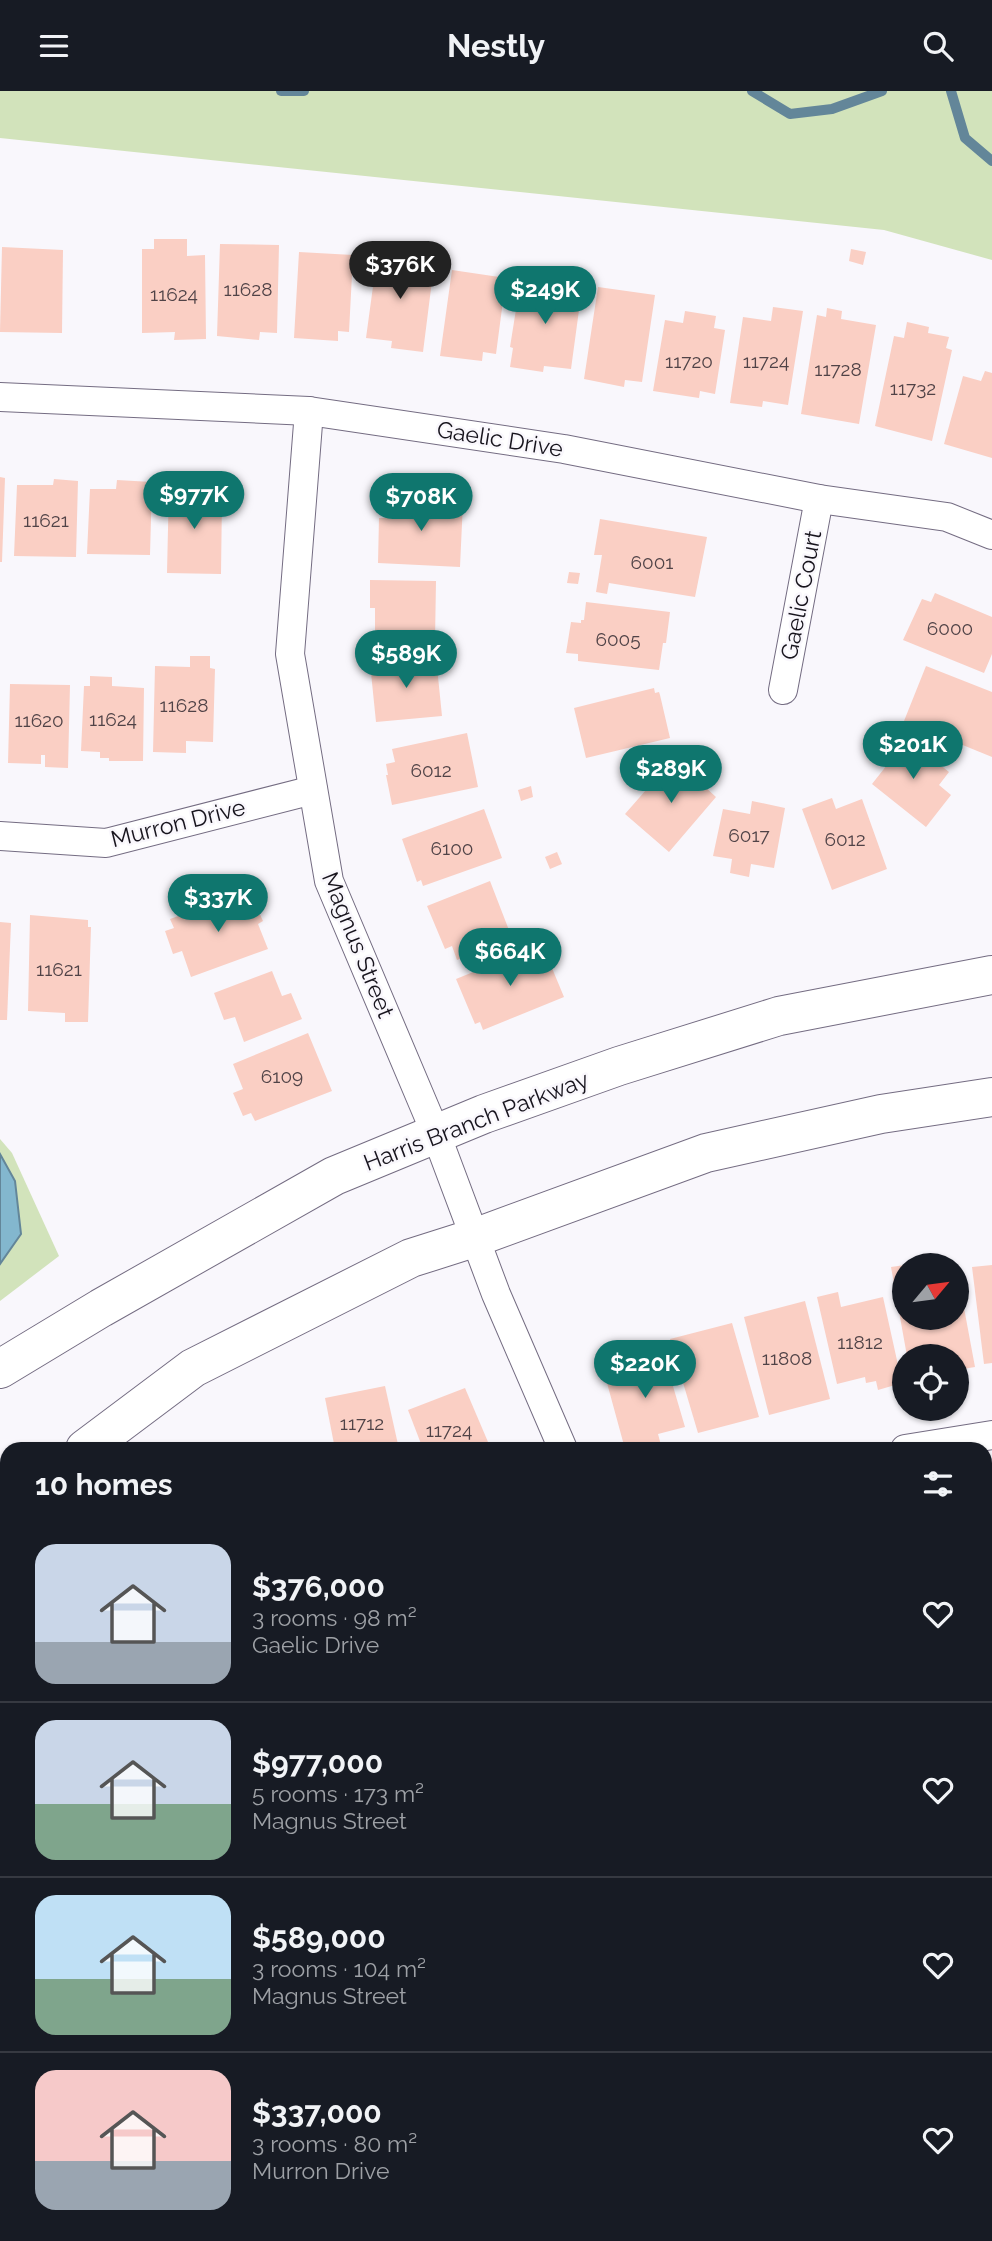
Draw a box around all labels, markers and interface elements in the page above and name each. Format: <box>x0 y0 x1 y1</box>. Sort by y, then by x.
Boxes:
icon: menu <box>35 27 73 65</box>
text: Nestly <box>447 27 545 64</box>
icon: search <box>919 27 957 65</box>
pin: $376K <box>351 241 449 301</box>
text: $376K <box>365 250 435 277</box>
pin: $249K <box>496 267 594 326</box>
text: $249K <box>510 275 580 302</box>
house number: 11628 <box>224 278 272 300</box>
house number: 11624 <box>150 283 198 305</box>
house number: 11720 <box>665 350 713 372</box>
house number: 11724 <box>743 350 789 372</box>
house number: 11728 <box>814 358 862 380</box>
house number: 11732 <box>890 377 936 399</box>
street label: Gaelic Drive <box>435 415 565 462</box>
pin: $977K <box>145 471 243 531</box>
pin: $708K <box>372 473 470 533</box>
text: $977K <box>159 480 229 507</box>
text: $708K <box>386 482 456 509</box>
house number: 11621 <box>23 509 69 531</box>
street label: Gaelic Court <box>775 528 826 662</box>
house number: 6001 <box>631 551 673 573</box>
house number: 6000 <box>927 617 973 639</box>
house number: 6005 <box>595 628 641 650</box>
pin: $589K <box>357 631 455 690</box>
text: $589K <box>371 639 441 666</box>
house number: 11628 <box>160 694 208 716</box>
house number: 11624 <box>89 708 137 730</box>
house number: 11620 <box>14 709 64 731</box>
pin: $201K <box>864 721 962 781</box>
text: $201K <box>879 730 947 757</box>
pin: $289K <box>622 745 720 805</box>
text: $289K <box>636 754 706 781</box>
house number: 6012 <box>410 759 452 781</box>
street label: Murron Drive <box>108 793 248 852</box>
house number: 6017 <box>728 824 770 846</box>
house number: 6012 <box>824 828 866 850</box>
house number: 6100 <box>431 837 473 859</box>
street label: Magnus Street <box>317 868 400 1022</box>
pin: $337K <box>169 875 267 934</box>
text: $337K <box>184 883 252 910</box>
pin: $664K <box>461 929 559 988</box>
text: $664K <box>474 937 546 964</box>
house number: 11621 <box>36 958 82 980</box>
house number: 6109 <box>261 1065 303 1087</box>
street label: Harris Branch Parkway <box>360 1065 592 1176</box>
north arrow <box>892 1253 970 1330</box>
map controls <box>892 1253 969 1421</box>
house number: 11812 <box>837 1331 883 1353</box>
pin: $220K <box>596 1341 694 1400</box>
button: locate <box>892 1344 969 1421</box>
house number: 11808 <box>762 1347 812 1369</box>
text: $220K <box>610 1349 680 1376</box>
house number: 11712 <box>340 1412 384 1434</box>
house number: 11724 <box>426 1419 472 1441</box>
icon: filters <box>919 1465 957 1503</box>
text: 10 homes <box>35 1467 172 1502</box>
text: $376,000 <box>252 1569 385 1604</box>
icon: home <box>91 1572 175 1656</box>
icon: heart <box>919 1595 957 1633</box>
text: 3 rooms · 98 m² <box>252 1604 417 1631</box>
text: Gaelic Drive <box>252 1631 379 1658</box>
text: $977,000 <box>252 1745 383 1780</box>
icon: home <box>91 1748 175 1832</box>
icon: heart <box>919 1771 957 1809</box>
text: 5 rooms · 173 m² <box>252 1780 424 1807</box>
text: Magnus Street <box>252 1807 407 1834</box>
text: $589,000 <box>252 1920 386 1955</box>
icon: home <box>91 1923 175 2007</box>
icon: heart <box>919 1946 957 1984</box>
text: 3 rooms · 104 m² <box>252 1955 426 1982</box>
text: Magnus Street <box>252 1982 407 2009</box>
text: $337,000 <box>252 2095 382 2130</box>
icon: home <box>91 2098 175 2182</box>
icon: heart <box>919 2121 957 2159</box>
text: 3 rooms · 80 m² <box>252 2130 417 2157</box>
text: Murron Drive <box>252 2157 389 2184</box>

